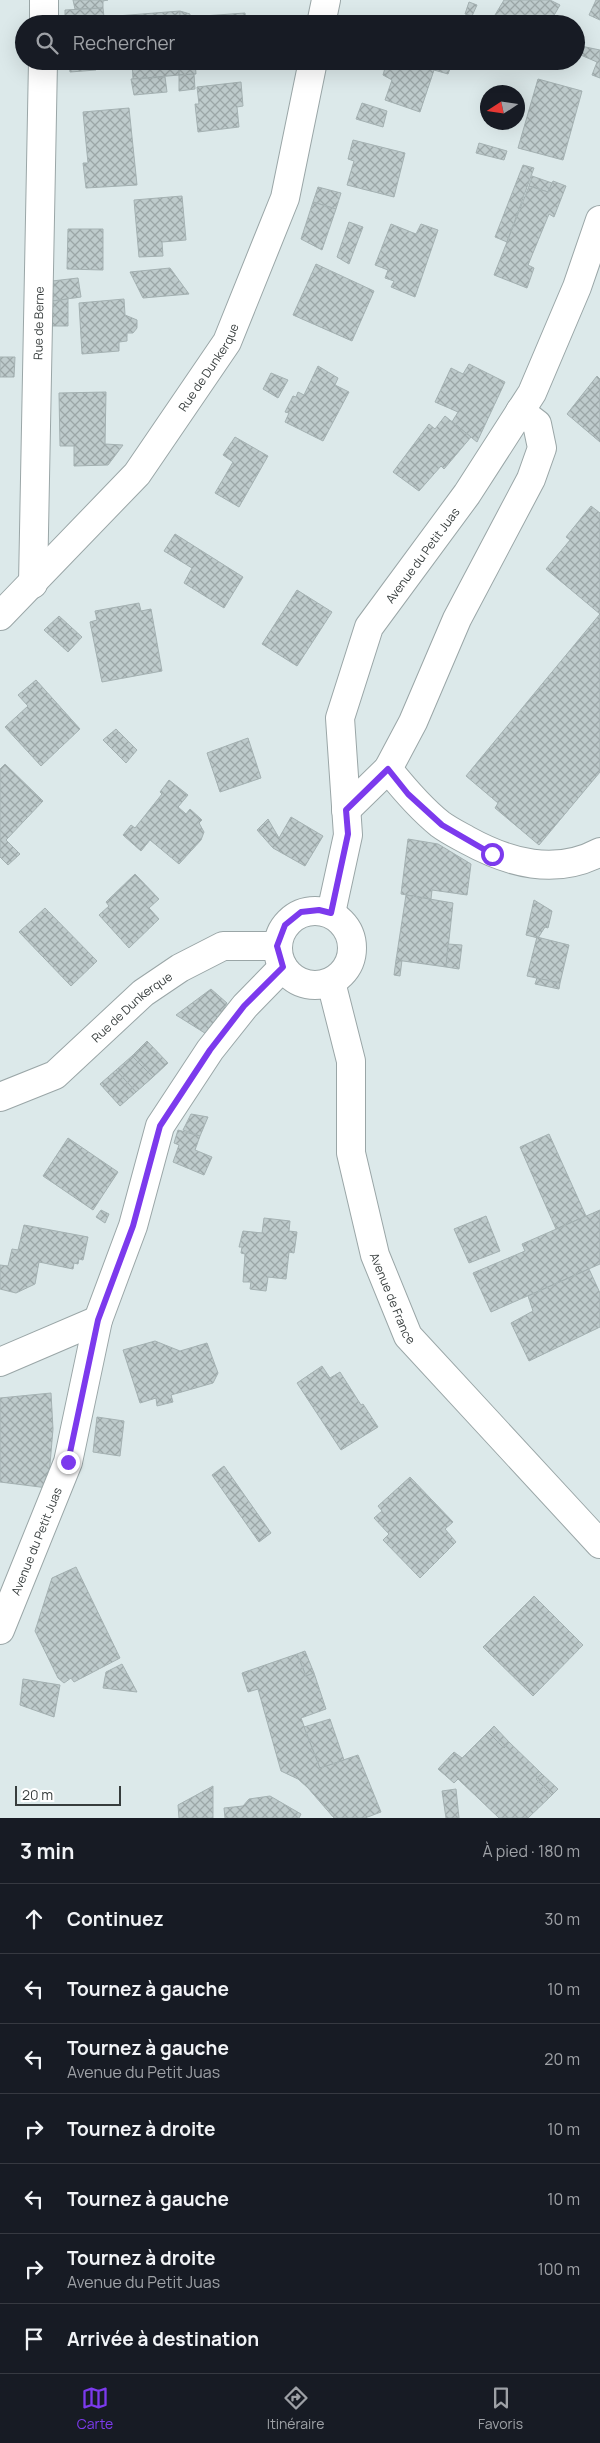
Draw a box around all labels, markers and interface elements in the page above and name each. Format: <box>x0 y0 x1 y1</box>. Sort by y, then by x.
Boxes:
search box <box>15 15 585 70</box>
icon: search <box>33 29 61 57</box>
text: Rechercher <box>73 30 175 56</box>
north arrow <box>480 85 525 130</box>
street label: Rue de Berne <box>29 286 47 360</box>
street label: Rue de Dunkerque <box>174 321 242 414</box>
street label: Avenue du Petit Juas <box>381 504 463 606</box>
route start <box>481 843 504 866</box>
street label: Rue de Dunkerque <box>87 967 175 1046</box>
street label: Avenue de France <box>366 1250 420 1348</box>
route end <box>57 1451 80 1474</box>
street label: Avenue du Petit Juas <box>7 1485 65 1597</box>
scale bar <box>15 1783 121 1806</box>
text: 20 m <box>22 1785 53 1804</box>
text: 3 min <box>20 1837 74 1865</box>
text: À pied · 180 m <box>483 1840 580 1862</box>
icon: ahead <box>20 1905 48 1933</box>
text: Continuez <box>67 1906 164 1932</box>
text: 30 m <box>545 1908 580 1930</box>
icon: left <box>20 1975 48 2003</box>
text: Tournez à gauche <box>67 1976 229 2002</box>
text: 10 m <box>547 1978 580 2000</box>
text: Tournez à gauche <box>67 2035 229 2061</box>
icon: left <box>20 2045 48 2073</box>
text: 20 m <box>544 2048 580 2070</box>
text: Avenue du Petit Juas <box>67 2061 220 2083</box>
icon: right <box>20 2115 48 2143</box>
text: Tournez à droite <box>67 2116 215 2142</box>
text: 10 m <box>547 2118 580 2140</box>
icon: left <box>20 2185 48 2213</box>
text: Tournez à gauche <box>67 2186 229 2212</box>
text: 10 m <box>547 2188 580 2210</box>
text: Tournez à droite <box>67 2245 215 2271</box>
icon: right <box>20 2255 48 2283</box>
text: 100 m <box>537 2258 580 2280</box>
text: Avenue du Petit Juas <box>67 2271 220 2293</box>
icon: arrive <box>20 2325 48 2353</box>
text: Arrivée à destination <box>67 2326 259 2352</box>
tab: Carte <box>77 2384 113 2433</box>
tab: Itinéraire <box>267 2384 324 2433</box>
tab: Favoris <box>478 2384 523 2433</box>

